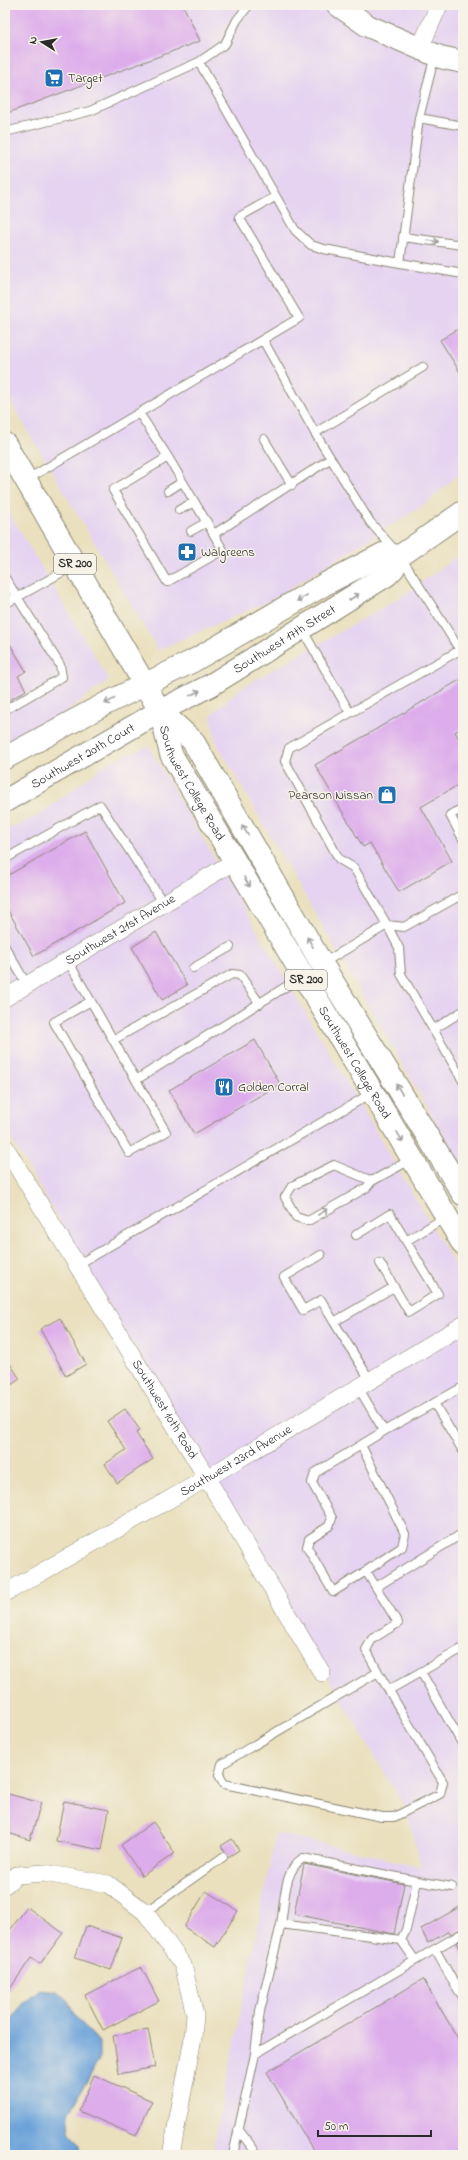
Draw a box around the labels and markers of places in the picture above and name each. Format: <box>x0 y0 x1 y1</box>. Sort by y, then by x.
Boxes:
supermarket icon: Target <box>43 67 65 89</box>
place label: Target <box>68 69 103 89</box>
pharmacy icon: Walgreens <box>176 541 198 563</box>
place label: Walgreens <box>201 543 255 563</box>
shop icon: Pearson Nissan <box>376 784 398 806</box>
place label: Pearson Nissan <box>289 786 373 805</box>
restaurant icon: Golden Corral <box>213 1076 235 1098</box>
place label: Golden Corral <box>238 1078 309 1097</box>

